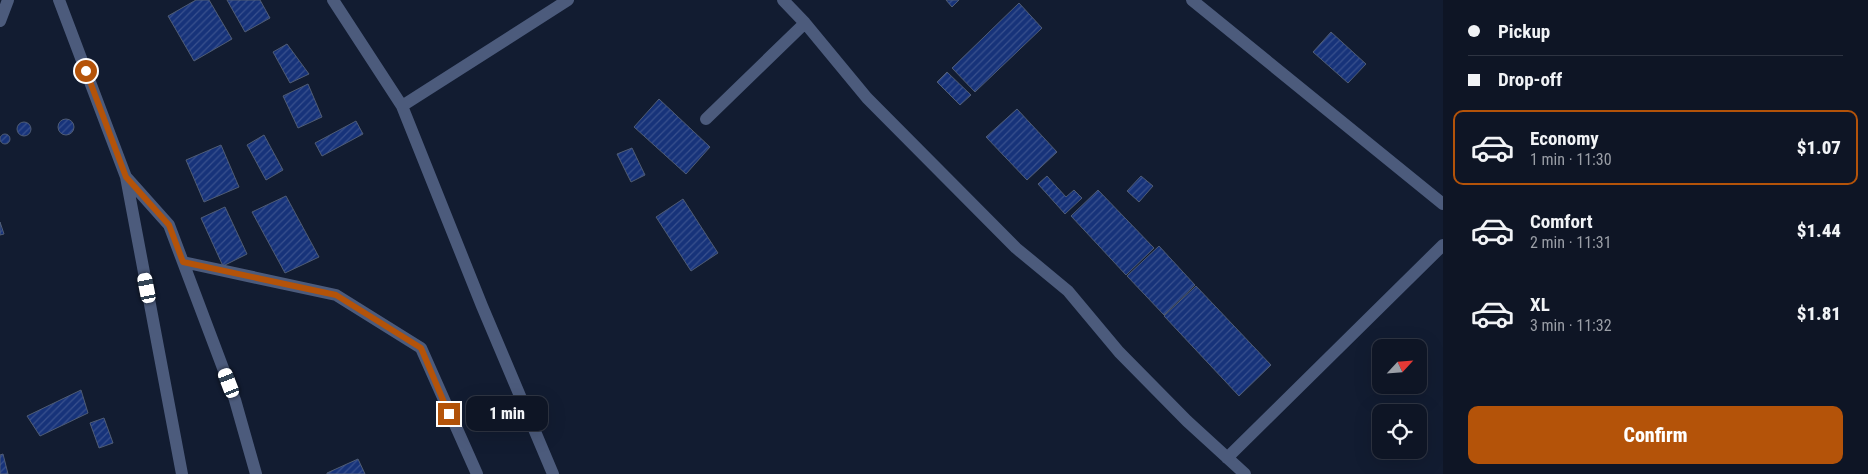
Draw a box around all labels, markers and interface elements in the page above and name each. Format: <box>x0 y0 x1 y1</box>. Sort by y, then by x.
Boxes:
text: Pickup <box>1498 20 1550 43</box>
route start <box>75 60 97 82</box>
text: Drop-off <box>1498 68 1562 91</box>
icon: car <box>1470 125 1515 170</box>
text: Economy <box>1530 127 1599 150</box>
text: $1.07 <box>1797 136 1841 159</box>
text: 1 min · 11:30 <box>1530 150 1612 169</box>
icon: car <box>1470 208 1515 253</box>
text: Comfort <box>1530 210 1593 233</box>
text: $1.44 <box>1797 219 1841 242</box>
text: 2 min · 11:31 <box>1530 233 1612 252</box>
car <box>136 272 157 304</box>
icon: car <box>1470 291 1515 336</box>
text: XL <box>1530 293 1550 316</box>
text: $1.81 <box>1797 302 1841 325</box>
text: 3 min · 11:32 <box>1530 316 1612 335</box>
north arrow <box>1372 339 1428 394</box>
map controls <box>1372 339 1427 459</box>
car <box>216 366 241 400</box>
callout: 1 min <box>466 396 549 432</box>
route end <box>438 403 460 425</box>
text: 1 min <box>489 404 525 423</box>
button: locate <box>1372 404 1427 459</box>
button: Confirm <box>1468 406 1843 464</box>

